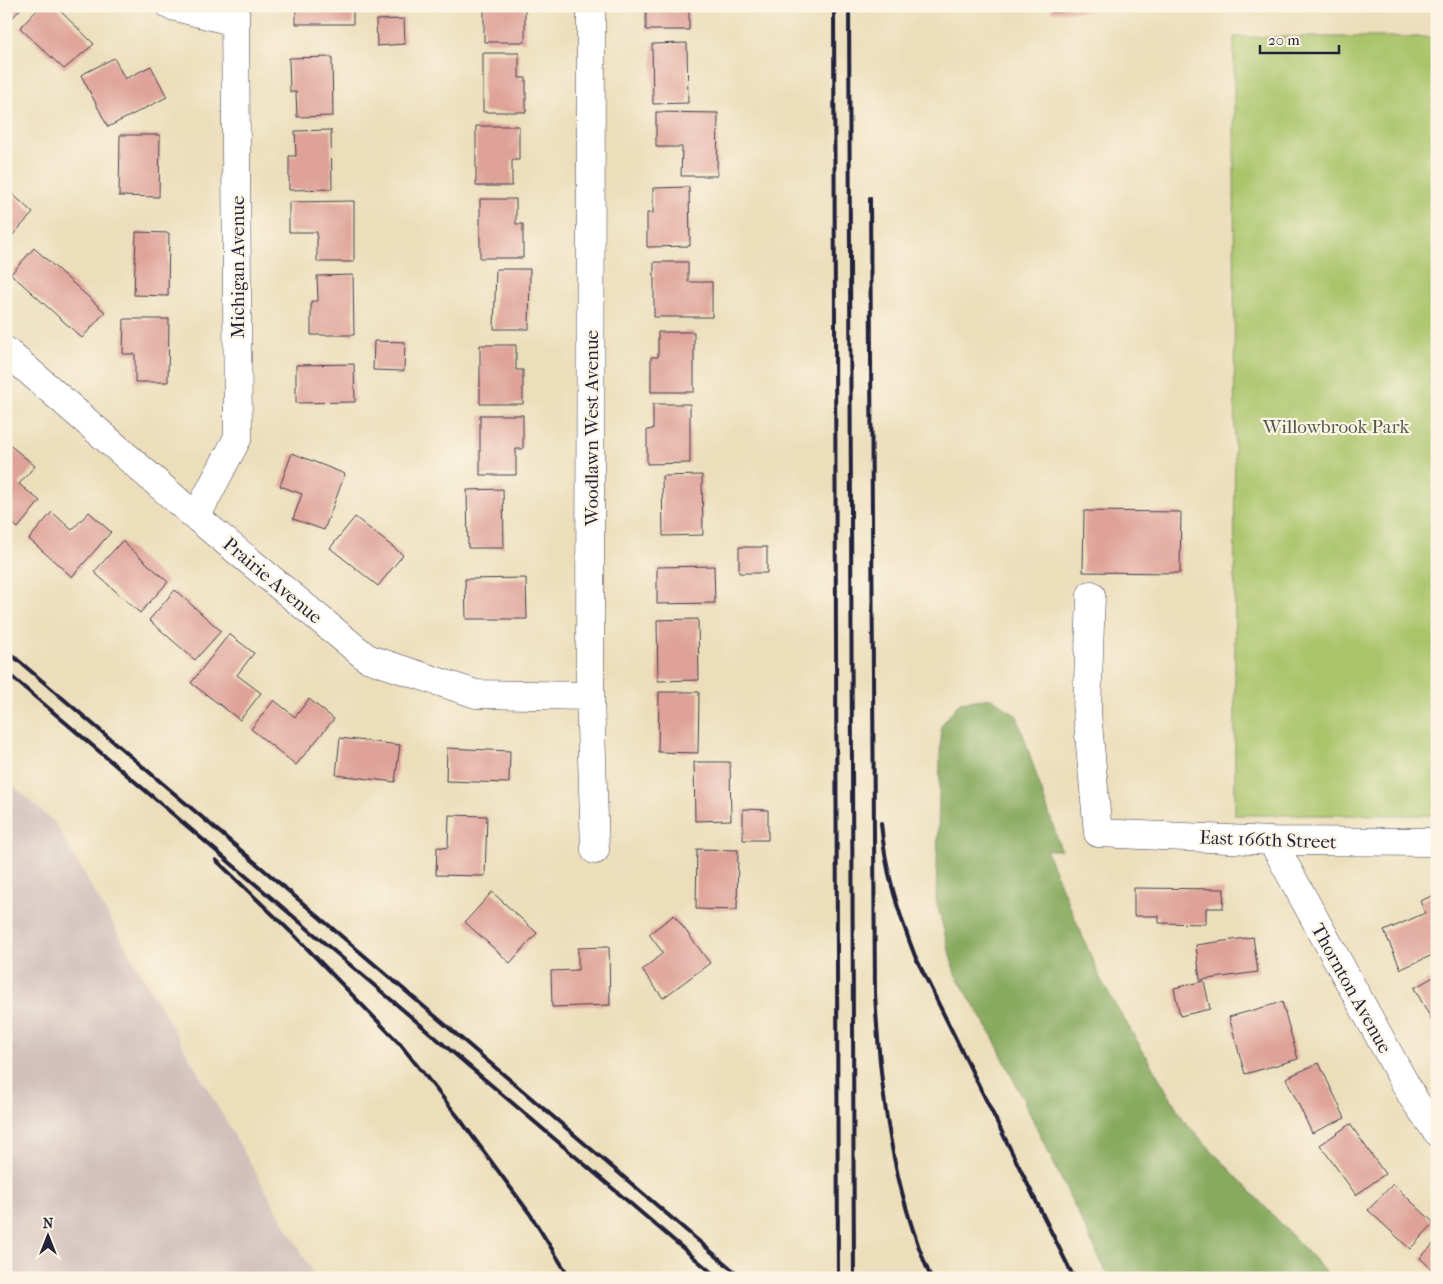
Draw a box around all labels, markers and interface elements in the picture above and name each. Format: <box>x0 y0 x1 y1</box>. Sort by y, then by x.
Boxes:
scale bar <box>1260 22 1339 54</box>
text: 20 m <box>1268 31 1300 49</box>
street label: Michigan Avenue <box>227 196 249 338</box>
street label: Woodlawn West Avenue <box>581 330 603 527</box>
park label: Willowbrook Park <box>1262 416 1409 438</box>
street label: Prairie Avenue <box>218 533 326 628</box>
street label: East 166th Street <box>1199 827 1337 853</box>
street label: Thornton Avenue <box>1306 920 1396 1057</box>
north arrow <box>22 1212 72 1262</box>
text: N <box>43 1215 54 1232</box>

